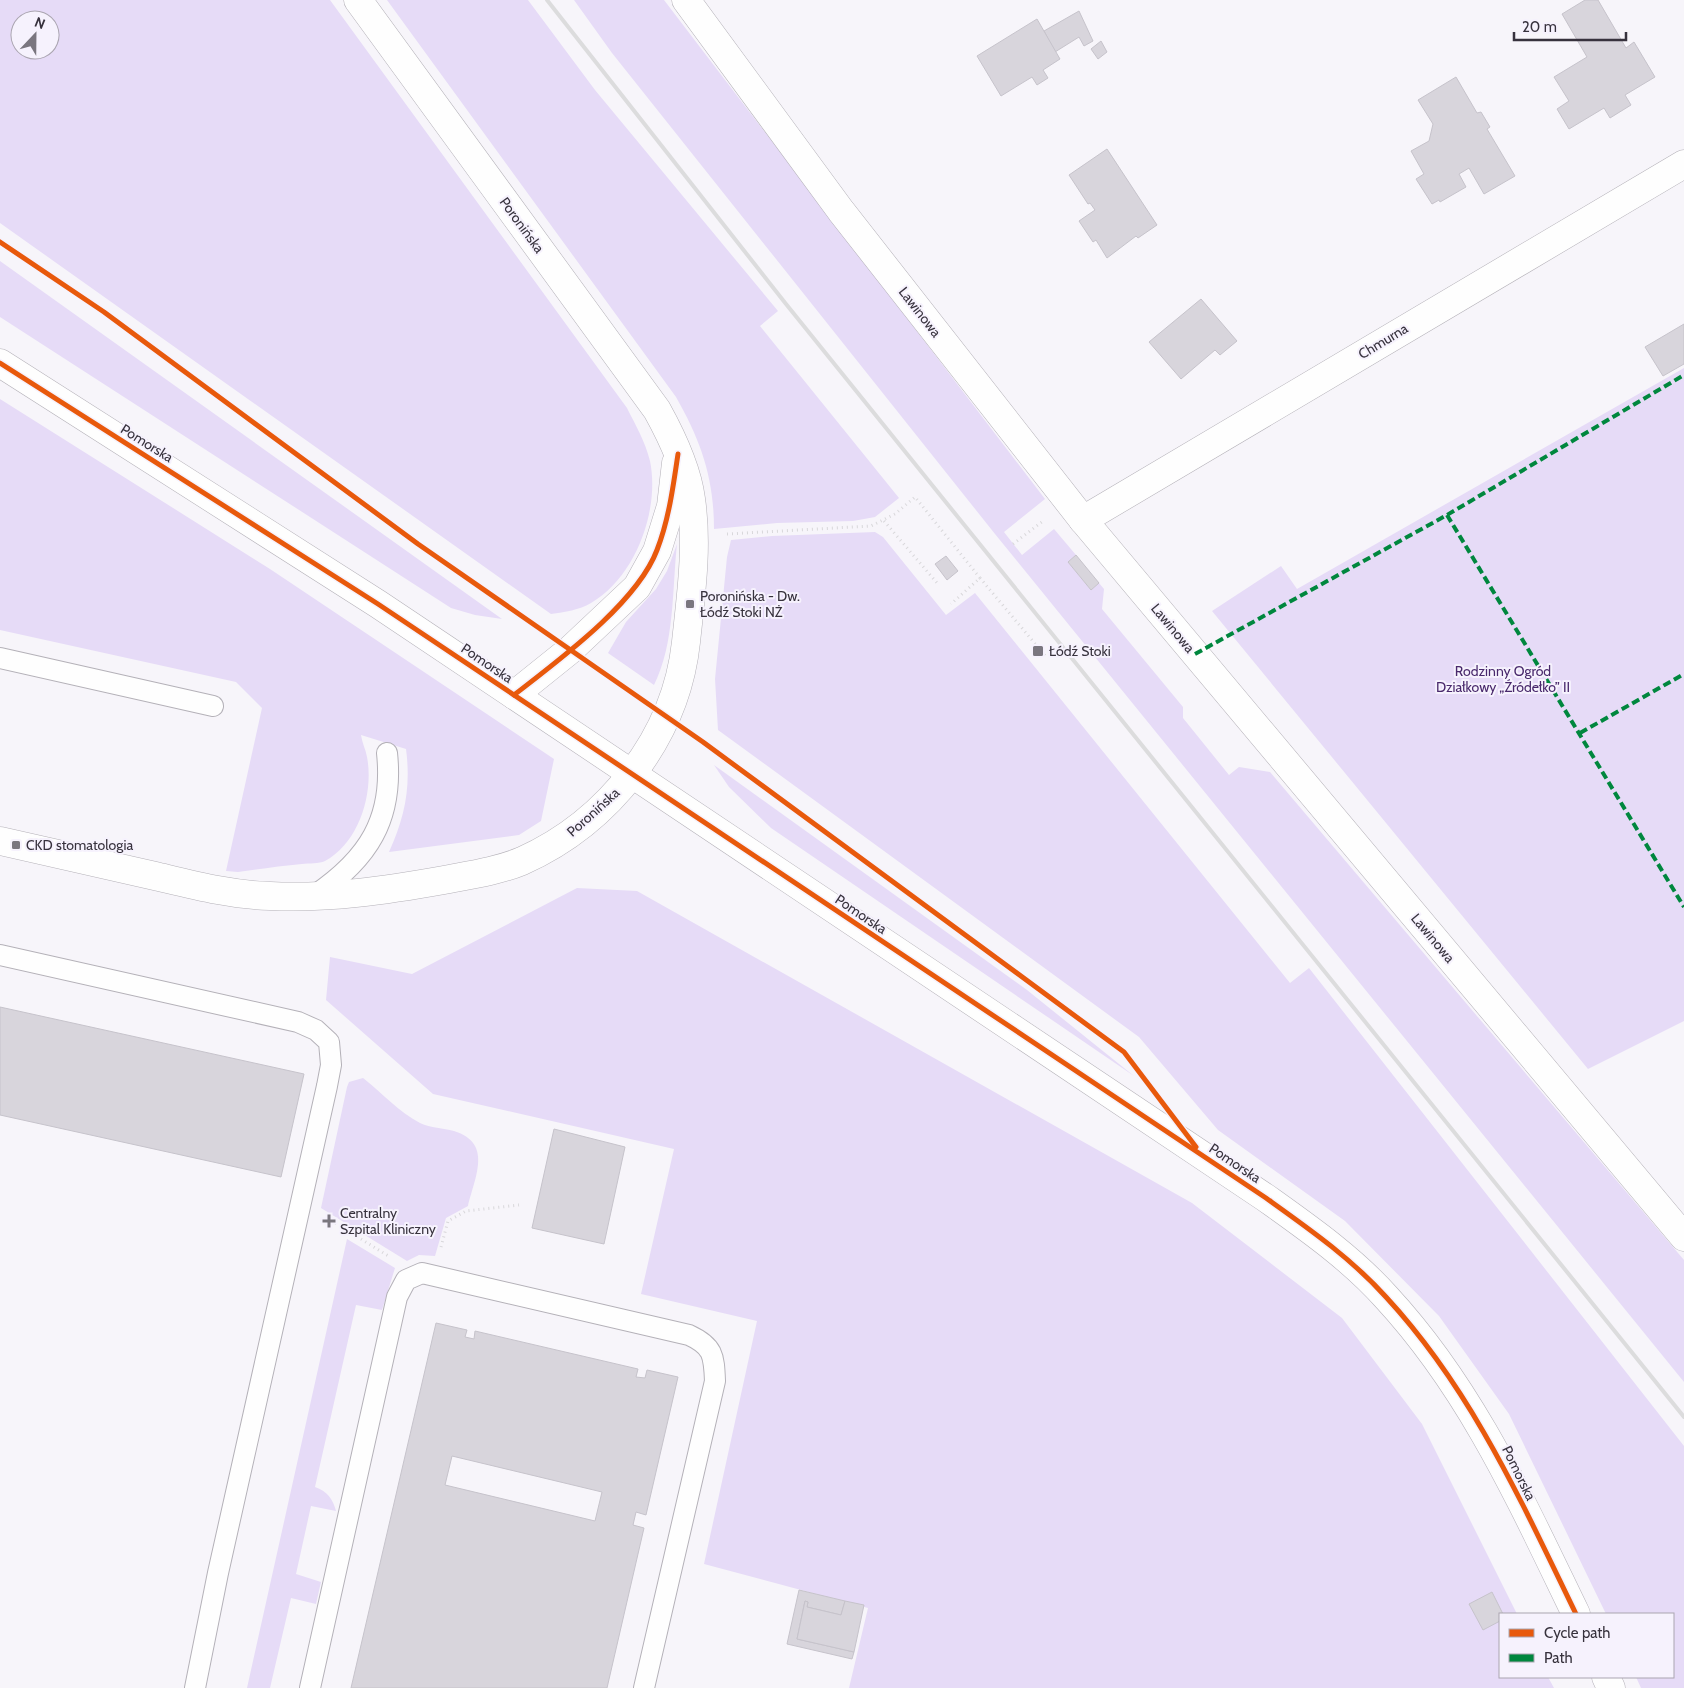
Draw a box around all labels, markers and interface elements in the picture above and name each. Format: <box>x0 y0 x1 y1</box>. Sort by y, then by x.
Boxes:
north arrow <box>10 10 60 60</box>
scale bar <box>1514 10 1626 42</box>
text: N <box>32 13 48 33</box>
text: 20 m <box>1522 18 1557 36</box>
street label: Poronińska <box>496 193 548 257</box>
street label: Lawinowa <box>895 283 945 341</box>
street label: Chmurna <box>1355 319 1411 363</box>
street label: Pomorska <box>117 420 177 466</box>
place label: Poronińska - Dw. Łódź Stoki NŻ <box>700 587 800 621</box>
marker: Poronińska - Dw. Łódź Stoki NŻ <box>684 598 696 610</box>
street label: Lawinowa <box>1147 600 1199 657</box>
street label: Pomorska <box>458 639 517 687</box>
place label: Łódź Stoki <box>1049 642 1111 660</box>
marker: Łódź Stoki <box>1031 644 1045 658</box>
park label: Rodzinny Ogród Działkowy „Źródełko” II <box>1436 662 1570 696</box>
street label: Poronińska <box>563 783 623 840</box>
place label: CKD stomatologia <box>26 836 133 854</box>
marker: CKD stomatologia <box>10 839 22 851</box>
street label: Pomorska <box>832 890 891 938</box>
street label: Lawinowa <box>1407 910 1459 967</box>
street label: Pomorska <box>1206 1139 1265 1187</box>
place label: Centralny Szpital Kliniczny <box>340 1204 436 1238</box>
marker: Centralny Szpital Kliniczny <box>322 1214 336 1228</box>
street label: Pomorska <box>1498 1443 1540 1504</box>
legend <box>1499 1613 1674 1678</box>
text: Cycle path <box>1544 1624 1610 1642</box>
text: Path <box>1544 1649 1573 1667</box>

